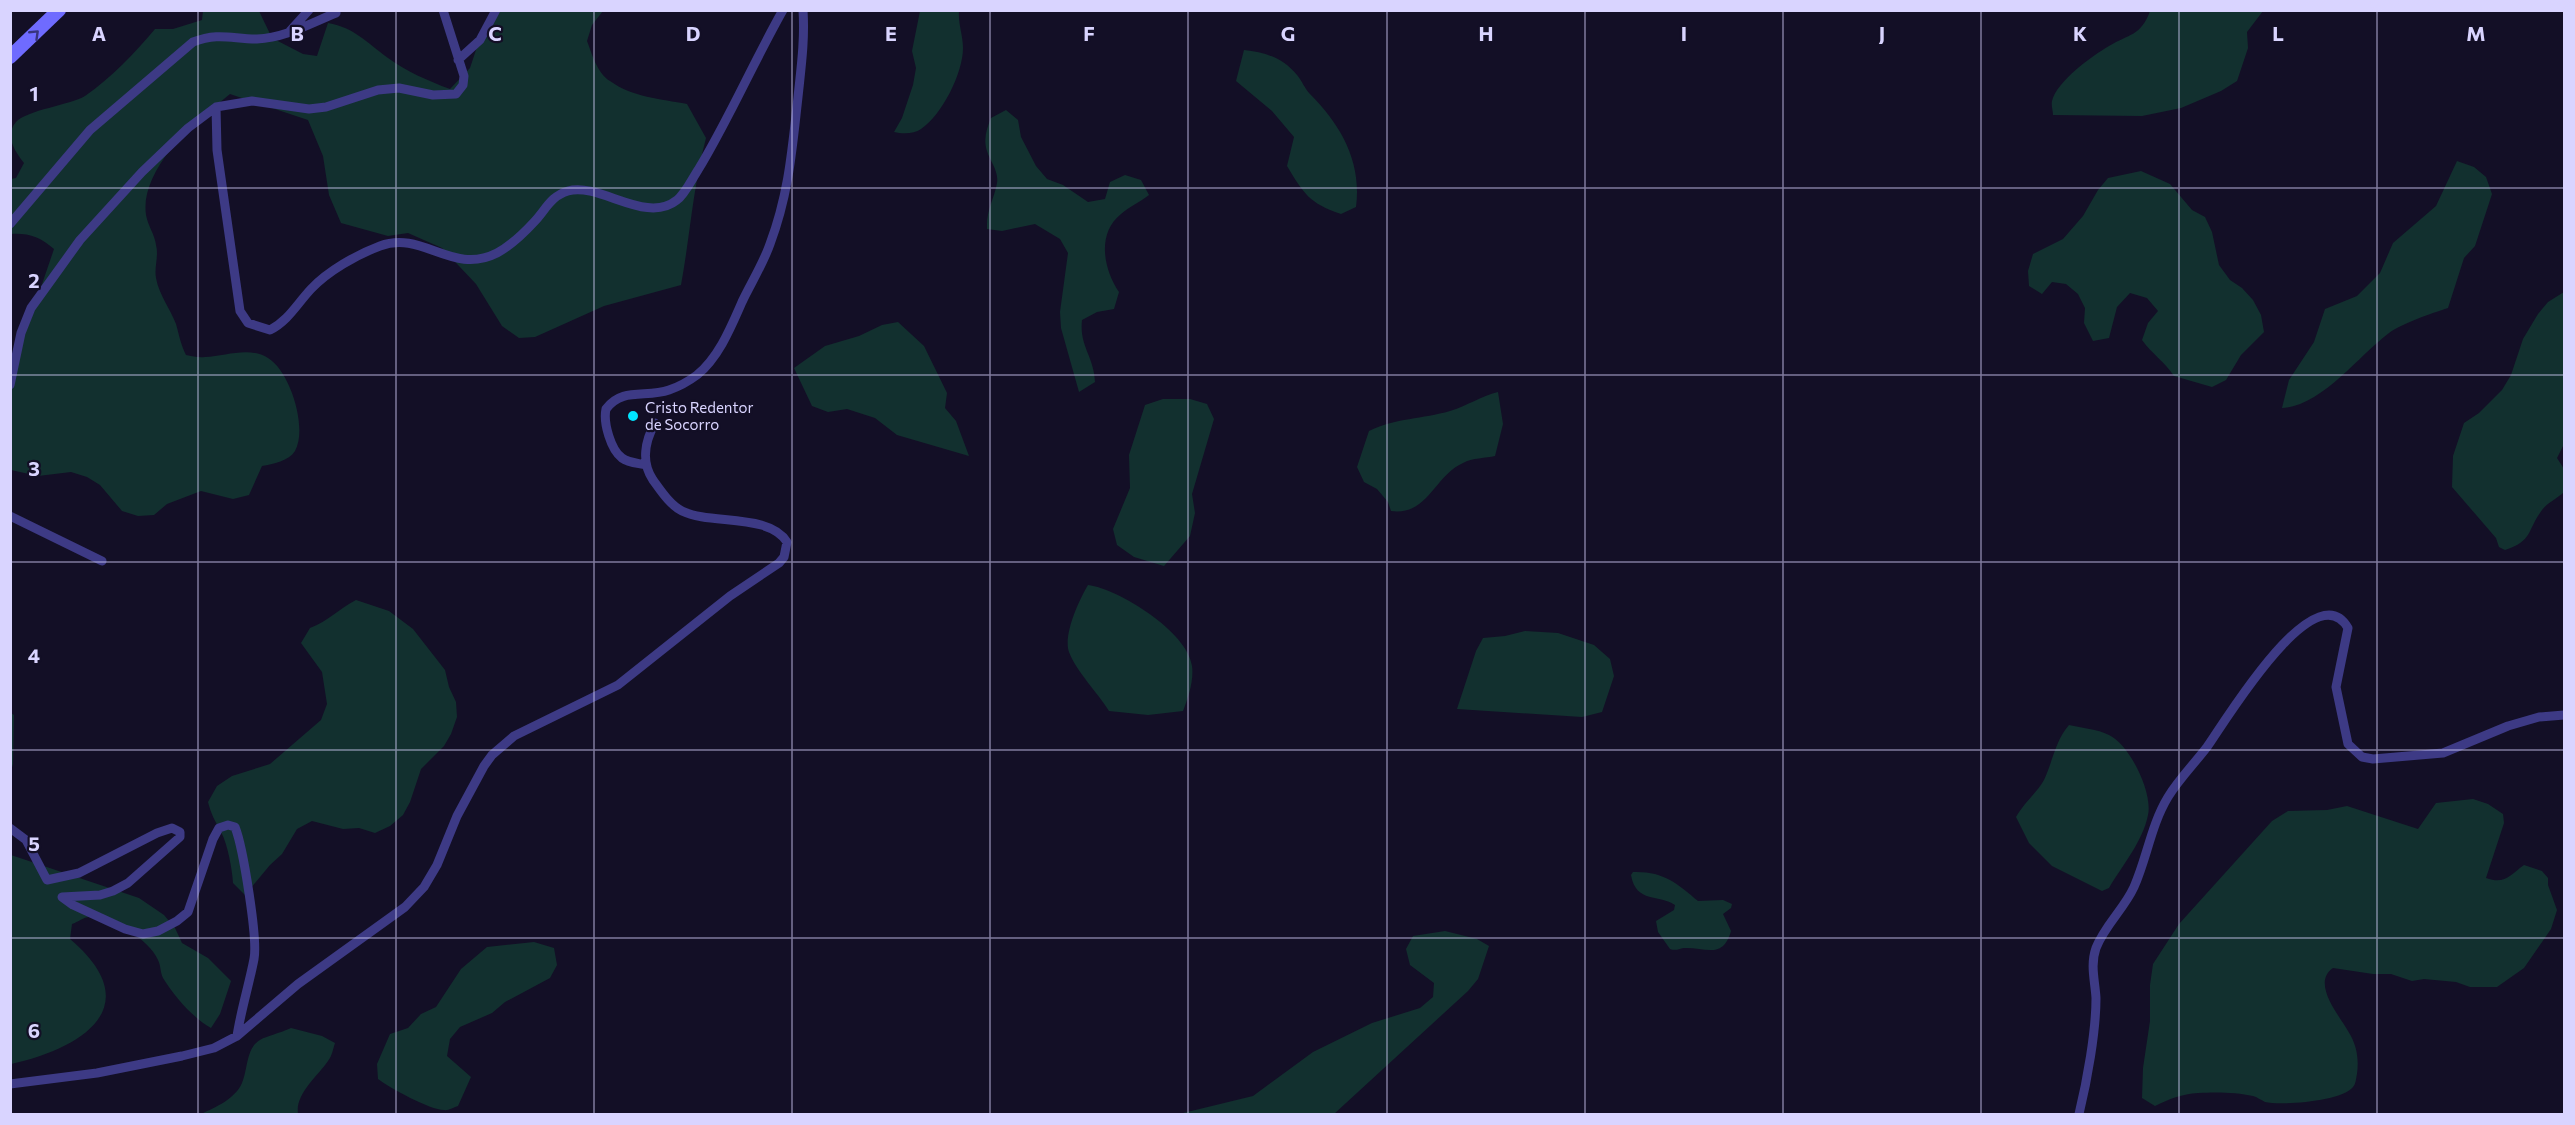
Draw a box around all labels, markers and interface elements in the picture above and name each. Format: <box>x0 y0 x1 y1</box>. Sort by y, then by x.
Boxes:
text: A <box>92 21 106 45</box>
text: B <box>290 21 304 45</box>
text: C <box>488 21 502 45</box>
text: D <box>686 21 700 45</box>
text: E <box>885 21 897 45</box>
text: F <box>1083 21 1095 45</box>
text: G <box>1281 21 1295 45</box>
text: H <box>1479 21 1494 45</box>
text: I <box>1681 21 1687 45</box>
text: J <box>1879 21 1885 45</box>
text: K <box>2073 21 2087 45</box>
text: L <box>2272 21 2284 45</box>
text: M <box>2466 21 2486 45</box>
one-way arrow <box>28 30 38 41</box>
text: 1 <box>29 81 39 105</box>
text: 2 <box>28 268 40 292</box>
place label: Cristo Redentor de Socorro <box>645 398 753 433</box>
marker: Cristo Redentor de Socorro <box>626 409 640 423</box>
text: 3 <box>28 456 40 480</box>
text: 4 <box>28 643 40 667</box>
text: 5 <box>28 831 40 855</box>
text: 6 <box>28 1018 40 1042</box>

